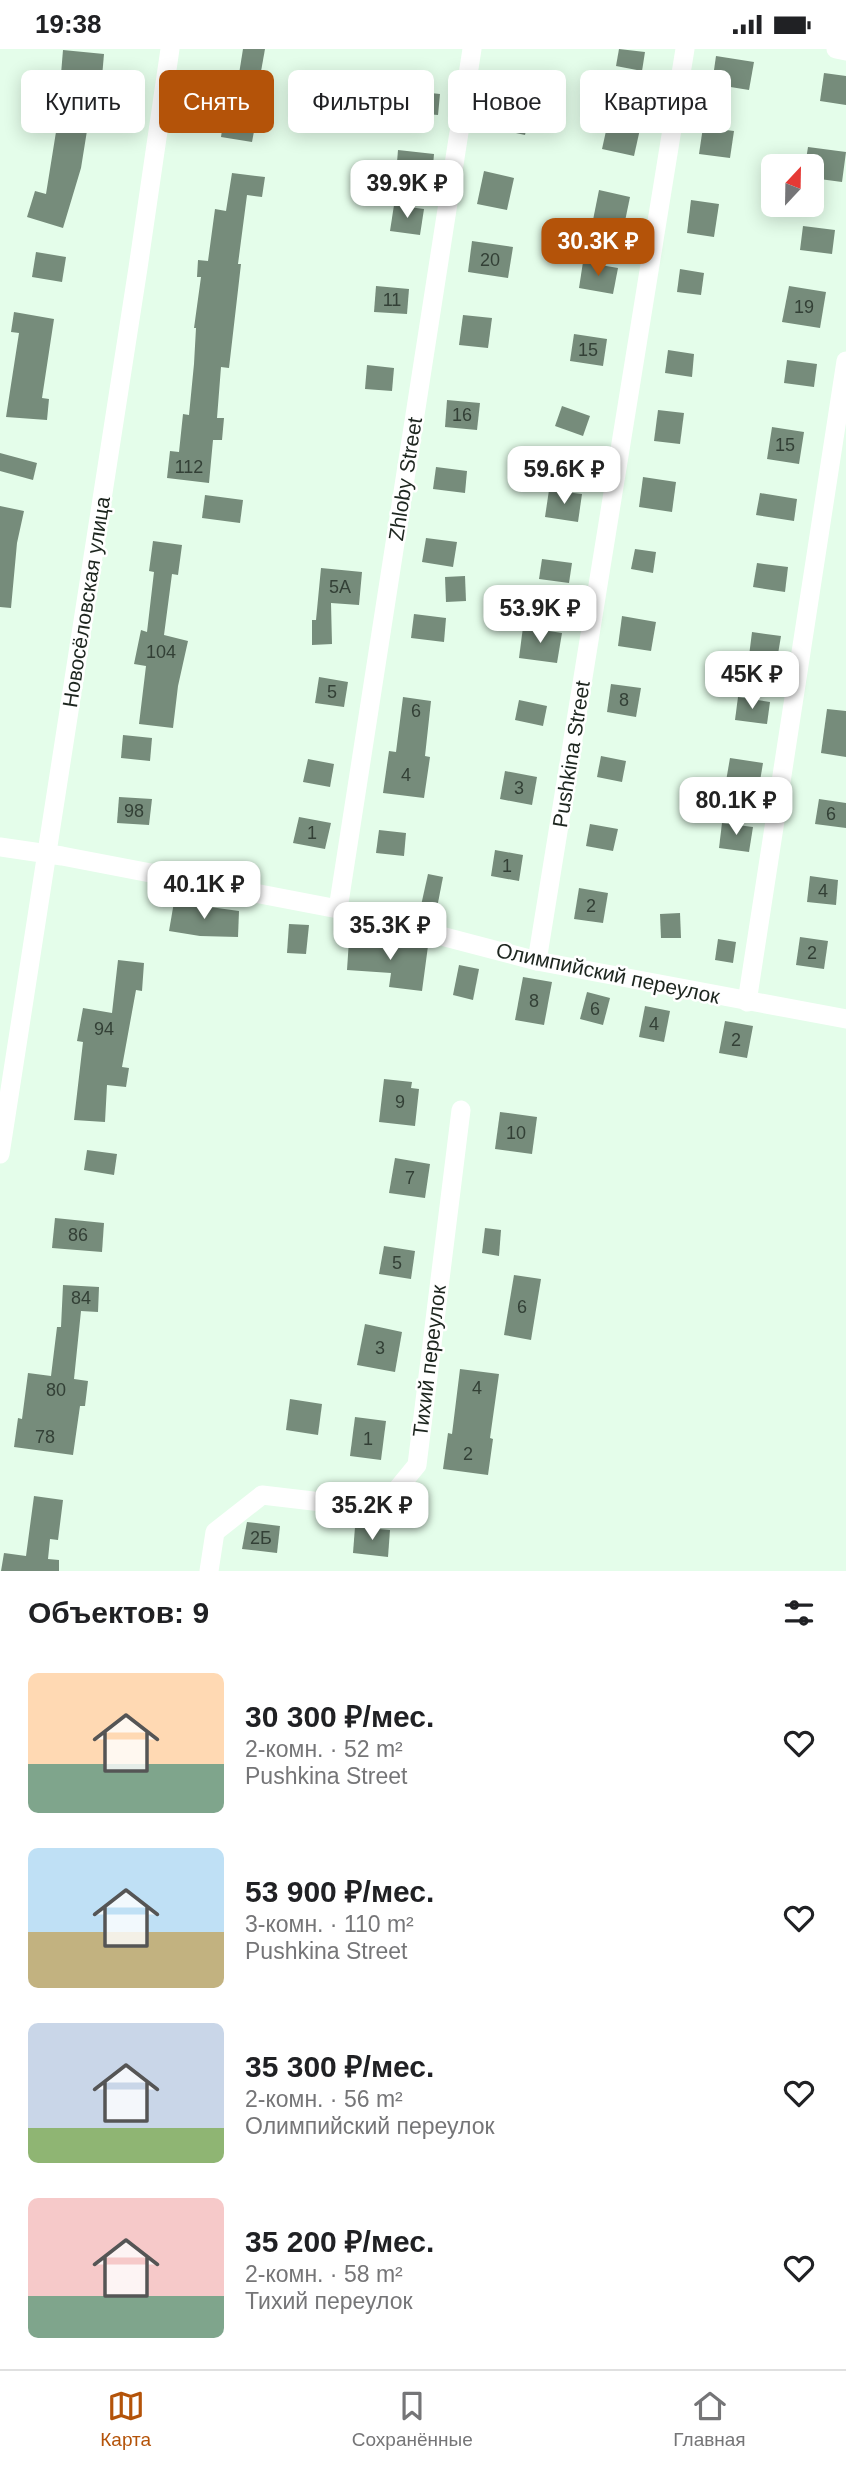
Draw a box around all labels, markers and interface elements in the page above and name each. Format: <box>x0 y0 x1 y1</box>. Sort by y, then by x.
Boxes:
text: 19:38 <box>35 9 102 39</box>
chip: Купить <box>21 70 145 133</box>
chip: Снять <box>159 70 274 133</box>
chip: Фильтры <box>288 70 434 133</box>
chip: Новое <box>448 70 566 133</box>
chip: Квартира <box>580 70 731 133</box>
north arrow <box>761 154 824 217</box>
map controls <box>761 154 824 217</box>
pin: 39.9K ₽ <box>342 160 472 220</box>
text: 39.9K ₽ <box>366 170 448 196</box>
pin: 30.3K ₽ <box>533 219 663 278</box>
text: 30.3K ₽ <box>557 228 639 254</box>
house number: 20 <box>480 250 500 270</box>
house number: 11 <box>383 290 401 310</box>
house number: 19 <box>794 297 814 317</box>
house number: 15 <box>578 340 598 360</box>
house number: 16 <box>452 405 472 425</box>
street label: Zhloby Street <box>384 415 426 542</box>
house number: 15 <box>775 435 795 455</box>
pin: 59.6K ₽ <box>499 447 629 506</box>
text: 59.6K ₽ <box>523 456 605 482</box>
house number: 112 <box>175 457 203 477</box>
street label: Новосёловская улица <box>58 494 114 709</box>
house number: 5А <box>329 577 351 597</box>
pin: 53.9K ₽ <box>475 585 605 645</box>
text: 53.9K ₽ <box>499 595 581 621</box>
house number: 104 <box>146 642 176 662</box>
pin: 45K ₽ <box>703 651 801 711</box>
text: 45K ₽ <box>721 661 783 687</box>
street label: Pushkina Street <box>548 679 594 829</box>
house number: 5 <box>327 682 337 702</box>
house number: 8 <box>619 690 629 710</box>
house number: 6 <box>411 701 421 721</box>
house number: 4 <box>401 765 411 785</box>
pin: 80.1K ₽ <box>671 777 801 837</box>
house number: 3 <box>514 778 524 798</box>
text: 80.1K ₽ <box>695 787 777 813</box>
house number: 98 <box>124 801 144 821</box>
house number: 6 <box>826 804 836 824</box>
house number: 1 <box>307 823 317 843</box>
house number: 1 <box>502 856 512 876</box>
pin: 40.1K ₽ <box>139 861 269 921</box>
text: 40.1K ₽ <box>163 871 245 897</box>
house number: 4 <box>818 881 828 901</box>
house number: 2 <box>586 896 596 916</box>
pin: 35.3K ₽ <box>325 902 455 962</box>
text: 35.3K ₽ <box>349 912 431 938</box>
street label: Олимпийский переулок <box>494 938 723 1008</box>
house number: 2 <box>807 943 817 963</box>
house number: 8 <box>529 991 539 1011</box>
house number: 6 <box>590 999 600 1019</box>
house number: 4 <box>649 1014 659 1034</box>
house number: 94 <box>94 1019 114 1039</box>
house number: 2 <box>731 1030 741 1050</box>
house number: 9 <box>395 1092 405 1112</box>
house number: 10 <box>506 1123 526 1143</box>
house number: 7 <box>405 1168 415 1188</box>
house number: 86 <box>68 1225 88 1245</box>
house number: 5 <box>392 1253 402 1273</box>
street label: Тихий переулок <box>408 1283 450 1438</box>
house number: 84 <box>71 1288 91 1308</box>
house number: 6 <box>517 1297 527 1317</box>
house number: 3 <box>375 1338 385 1358</box>
house number: 4 <box>472 1378 482 1398</box>
house number: 80 <box>46 1380 66 1400</box>
house number: 78 <box>35 1427 55 1447</box>
house number: 1 <box>363 1429 373 1449</box>
house number: 2 <box>463 1444 473 1464</box>
pin: 35.2K ₽ <box>307 1483 437 1542</box>
text: 35.2K ₽ <box>331 1492 413 1518</box>
house number: 2Б <box>250 1528 272 1548</box>
icon: filters <box>780 1594 818 1632</box>
text: Объектов: 9 <box>28 1596 209 1629</box>
text: 30 300 ₽/мес. <box>245 1700 434 1733</box>
icon: home <box>84 1701 168 1785</box>
icon: heart <box>780 1724 818 1762</box>
text: 2-комн. · 52 m² <box>245 1736 403 1762</box>
text: Pushkina Street <box>245 1763 407 1789</box>
text: 53 900 ₽/мес. <box>245 1875 434 1908</box>
icon: home <box>84 1876 168 1960</box>
icon: heart <box>780 1899 818 1937</box>
text: 3-комн. · 110 m² <box>245 1911 414 1937</box>
text: Pushkina Street <box>245 1938 407 1964</box>
text: 35 300 ₽/мес. <box>245 2050 434 2083</box>
icon: home <box>84 2051 168 2135</box>
icon: heart <box>780 2074 818 2112</box>
text: 2-комн. · 56 m² <box>245 2086 403 2112</box>
text: Олимпийский переулок <box>245 2113 495 2139</box>
text: 35 200 ₽/мес. <box>245 2225 434 2258</box>
icon: home <box>84 2226 168 2310</box>
icon: heart <box>780 2249 818 2287</box>
text: 2-комн. · 58 m² <box>245 2261 403 2287</box>
text: Тихий переулок <box>245 2288 413 2314</box>
tab: Карта <box>100 2387 151 2451</box>
tab: Сохранённые <box>352 2387 473 2451</box>
tab: Главная <box>673 2387 746 2451</box>

